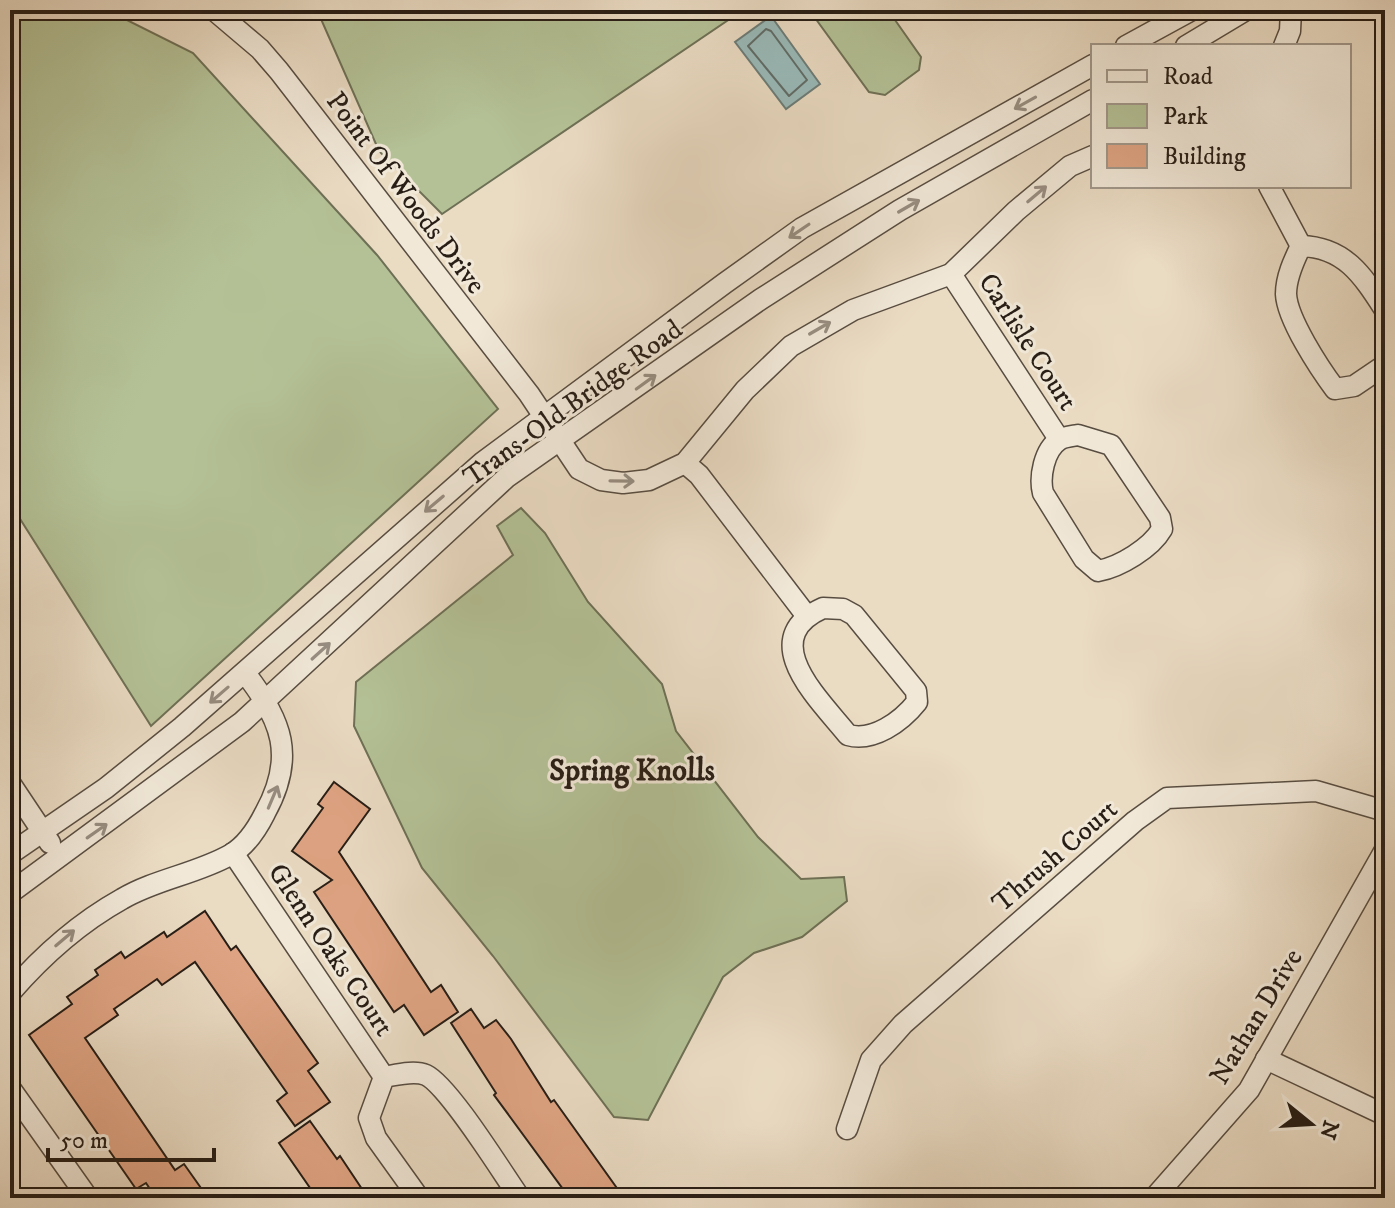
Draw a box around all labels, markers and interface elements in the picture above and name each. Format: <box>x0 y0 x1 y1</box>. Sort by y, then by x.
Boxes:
legend <box>1091 44 1351 188</box>
text: Road <box>1163 62 1213 92</box>
street label: Point Of Woods Drive <box>318 85 493 301</box>
one-way arrow <box>1014 95 1037 111</box>
text: Park <box>1163 102 1208 132</box>
text: Building <box>1163 142 1246 172</box>
one-way arrow <box>1027 185 1047 203</box>
one-way arrow <box>897 198 920 214</box>
one-way arrow <box>788 223 810 239</box>
street label: Carlisle Court <box>970 267 1085 417</box>
street label: Trans-Old Bridge Road <box>456 312 689 494</box>
one-way arrow <box>808 320 831 336</box>
one-way arrow <box>635 374 657 390</box>
one-way arrow <box>608 473 635 489</box>
one-way arrow <box>424 495 444 513</box>
one-way arrow <box>310 643 330 661</box>
one-way arrow <box>209 686 229 704</box>
district label: Spring Knolls <box>549 753 715 790</box>
one-way arrow <box>266 785 281 809</box>
street label: Thrush Court <box>985 792 1125 920</box>
one-way arrow <box>85 823 107 840</box>
street label: Glenn Oaks Court <box>260 857 401 1043</box>
one-way arrow <box>55 929 75 947</box>
street label: Nathan Drive <box>1202 942 1311 1091</box>
north arrow <box>1271 1084 1351 1164</box>
scale bar <box>48 1112 214 1162</box>
text: N <box>1313 1117 1344 1142</box>
text: 50 m <box>60 1126 108 1156</box>

